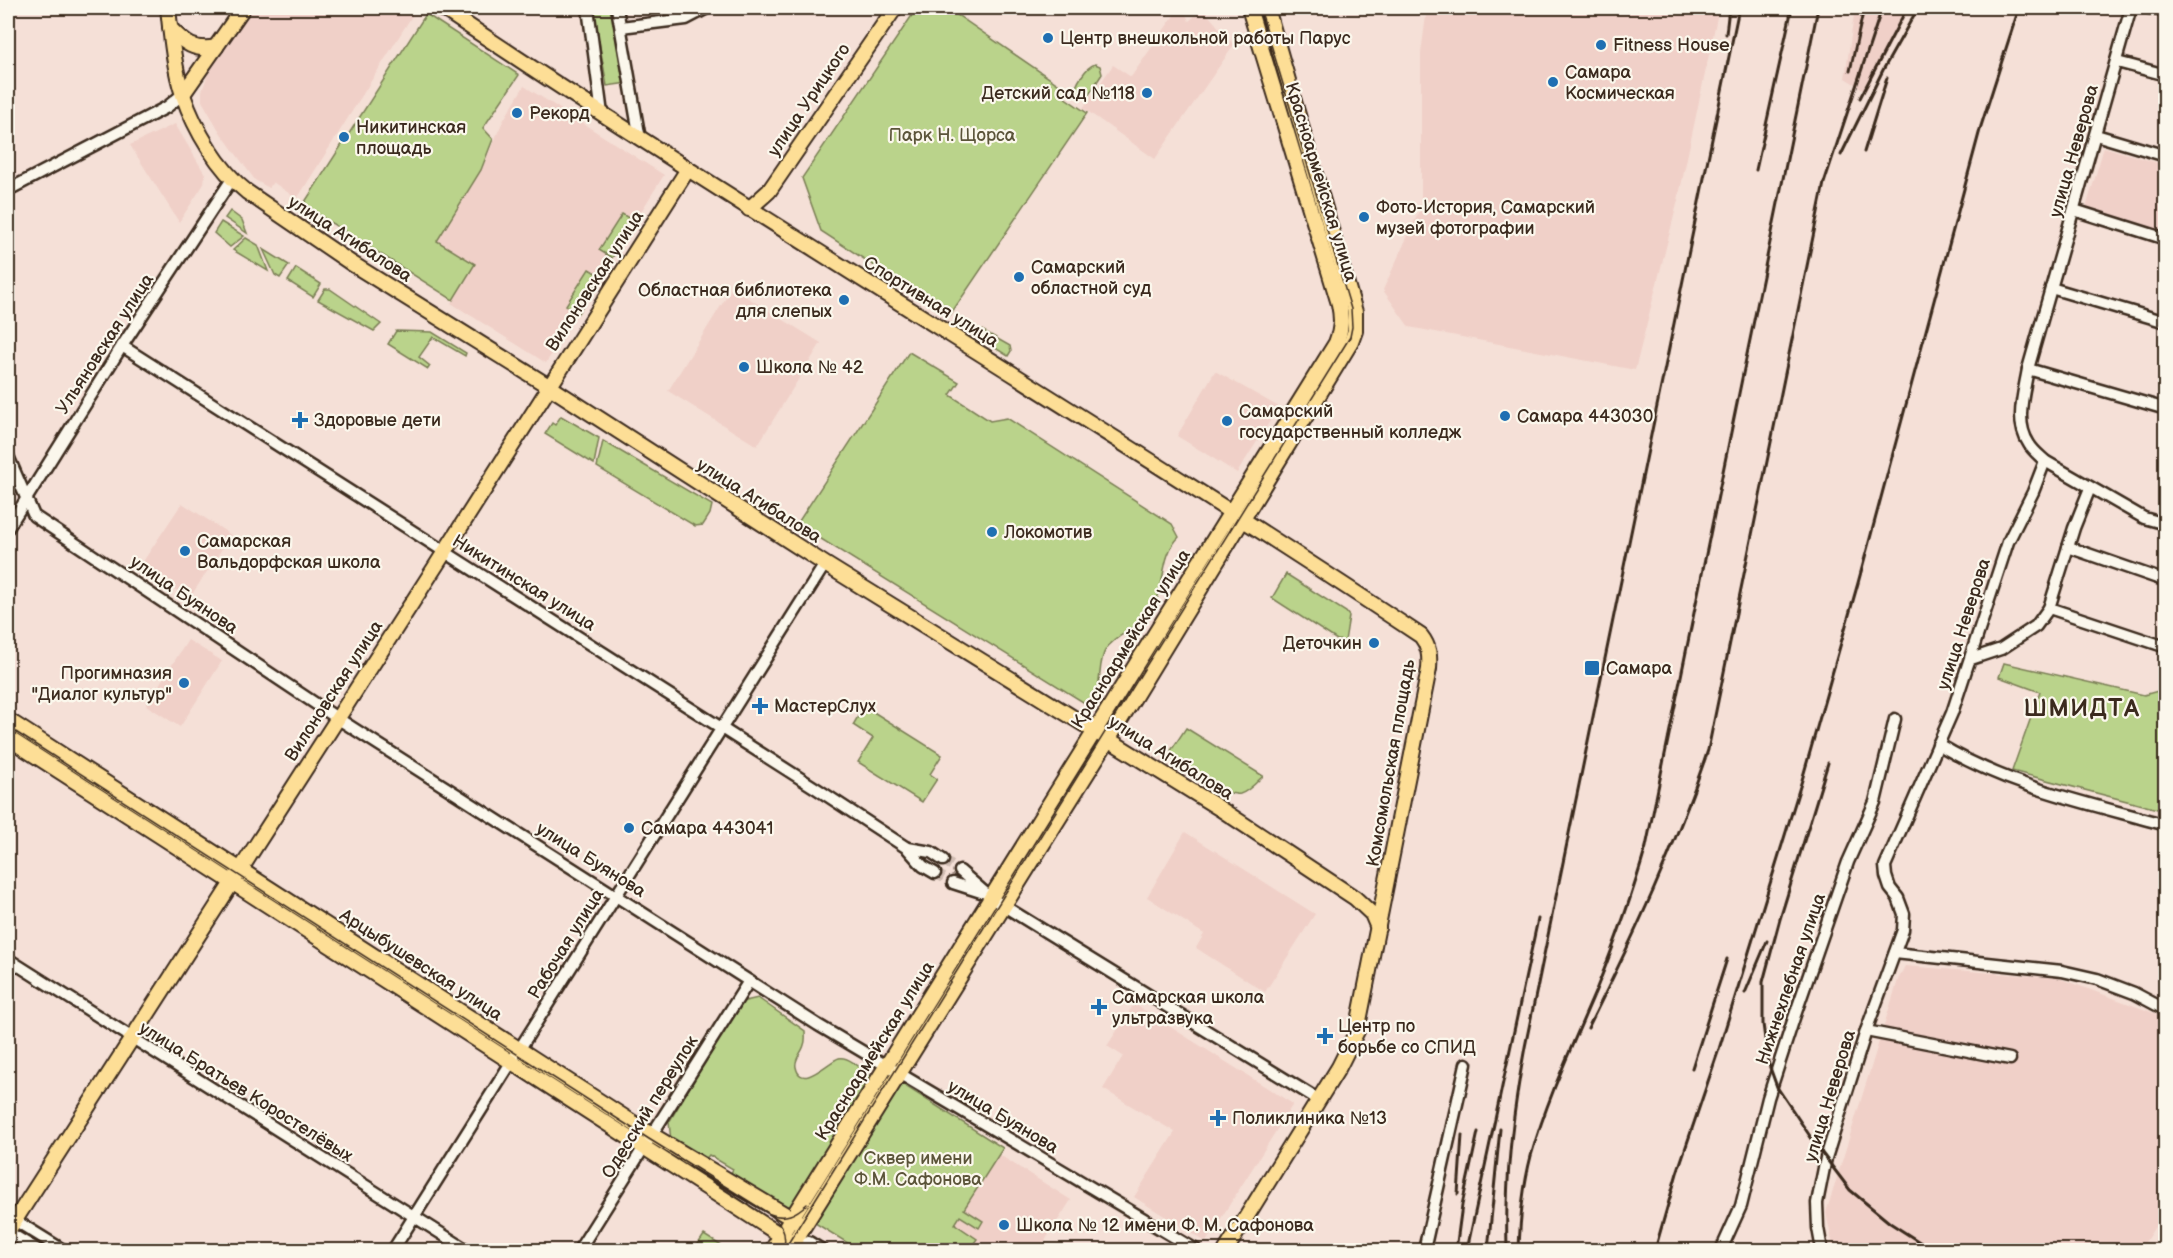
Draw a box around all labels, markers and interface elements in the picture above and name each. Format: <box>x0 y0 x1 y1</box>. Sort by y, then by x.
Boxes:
place label: Центр внешкольной работы Парус <box>1060 28 1351 49</box>
marker: Центр внешкольной работы Парус <box>1041 31 1055 45</box>
place label: Fitness House <box>1613 35 1730 56</box>
marker: Fitness House <box>1594 38 1608 52</box>
street label: улица Урицкого <box>763 39 855 161</box>
place label: Самара Космическая <box>1565 62 1675 104</box>
marker: Самара Космическая <box>1546 75 1560 89</box>
street label: Красноармейская улица <box>1281 80 1361 284</box>
street label: улица Неверова <box>2045 82 2103 220</box>
place label: Детский сад №118 <box>982 83 1135 104</box>
marker: Детский сад №118 <box>1140 86 1154 100</box>
place label: Рекорд <box>529 103 590 124</box>
marker: Рекорд <box>510 106 524 120</box>
place label: Никитинская площадь <box>356 117 466 159</box>
park label: Парк Н. Щорса <box>888 125 1016 146</box>
marker: Никитинская площадь <box>337 130 351 144</box>
street label: улица Агибалова <box>284 191 416 287</box>
place label: Фото-История, Самарский музей фотографии <box>1376 197 1595 239</box>
street label: Вилоновская улица <box>542 206 649 355</box>
marker: Фото-История, Самарский музей фотографии <box>1357 210 1371 224</box>
street label: Спортивная улица <box>860 252 1003 352</box>
place label: Самарский областной суд <box>1031 257 1151 299</box>
street label: Ульяновская улица <box>52 270 158 418</box>
marker: Самарский областной суд <box>1012 270 1026 284</box>
place label: Областная библиотека для слепых <box>638 280 832 322</box>
marker: Областная библиотека для слепых <box>837 293 851 307</box>
place label: Школа № 42 <box>756 357 864 378</box>
marker: Школа № 42 <box>737 360 751 374</box>
place label: Самарский государственный колледж <box>1239 401 1462 443</box>
place label: Самара 443030 <box>1517 406 1653 427</box>
marker: Самара 443030 <box>1498 409 1512 423</box>
place label: Здоровые дети <box>314 410 441 431</box>
marker: Здоровые дети <box>291 411 309 429</box>
marker: Самарский государственный колледж <box>1220 414 1234 428</box>
street label: улица Агибалова <box>693 454 825 548</box>
place label: Локомотив <box>1003 522 1093 543</box>
marker: Локомотив <box>985 525 999 539</box>
street label: Никитинская улица <box>448 530 600 636</box>
place label: Самарская Вальдорфская школа <box>197 531 381 573</box>
marker: Самарская Вальдорфская школа <box>178 544 192 558</box>
street label: Красноармейская улица <box>1067 545 1195 732</box>
street label: улица Буянова <box>126 551 242 639</box>
street label: улица Неверова <box>1933 555 1995 692</box>
street label: Вилоновская улица <box>281 616 388 765</box>
place label: Деточкин <box>1283 633 1362 654</box>
marker: Деточкин <box>1367 636 1381 650</box>
street label: Комсомольская площадь <box>1362 658 1420 868</box>
place label: Самара <box>1606 658 1672 679</box>
marker: Самара <box>1583 659 1601 677</box>
place label: Прогимназия "Диалог культур" <box>31 663 172 705</box>
marker: Прогимназия "Диалог культур" <box>177 676 191 690</box>
district label: ШМИДТА <box>2024 694 2140 723</box>
place label: МастерСлух <box>774 696 876 717</box>
marker: МастерСлух <box>751 697 769 715</box>
street label: улица Агибалова <box>1105 711 1237 805</box>
street label: улица Буянова <box>532 818 650 902</box>
place label: Самара 443041 <box>641 818 774 839</box>
marker: Самара 443041 <box>622 821 636 835</box>
street label: Рабочая улица <box>524 885 608 1003</box>
street label: Нижнехлебная улица <box>1752 890 1830 1067</box>
street label: Арцыбушевская улица <box>335 904 506 1026</box>
street label: Красноармейская улица <box>811 957 939 1144</box>
place label: Самарская школа ультразвука <box>1112 987 1265 1029</box>
marker: Самарская школа ультразвука <box>1090 998 1108 1016</box>
place label: Центр по борьбе со СПИД <box>1338 1016 1476 1058</box>
street label: улица Братьев Коростелёвых <box>135 1017 357 1167</box>
marker: Центр по борьбе со СПИД <box>1316 1027 1334 1045</box>
street label: улица Неверова <box>1800 1027 1860 1165</box>
street label: Одесский переулок <box>598 1031 703 1182</box>
street label: улица Буянова <box>944 1076 1062 1158</box>
place label: Поликлиника №13 <box>1232 1108 1387 1129</box>
marker: Поликлиника №13 <box>1209 1109 1227 1127</box>
park label: Cквер имени Ф.М. Сафонова <box>854 1148 982 1190</box>
place label: Школа № 12 имени Ф. М. Сафонова <box>1016 1215 1314 1236</box>
marker: Школа № 12 имени Ф. М. Сафонова <box>997 1218 1011 1232</box>

